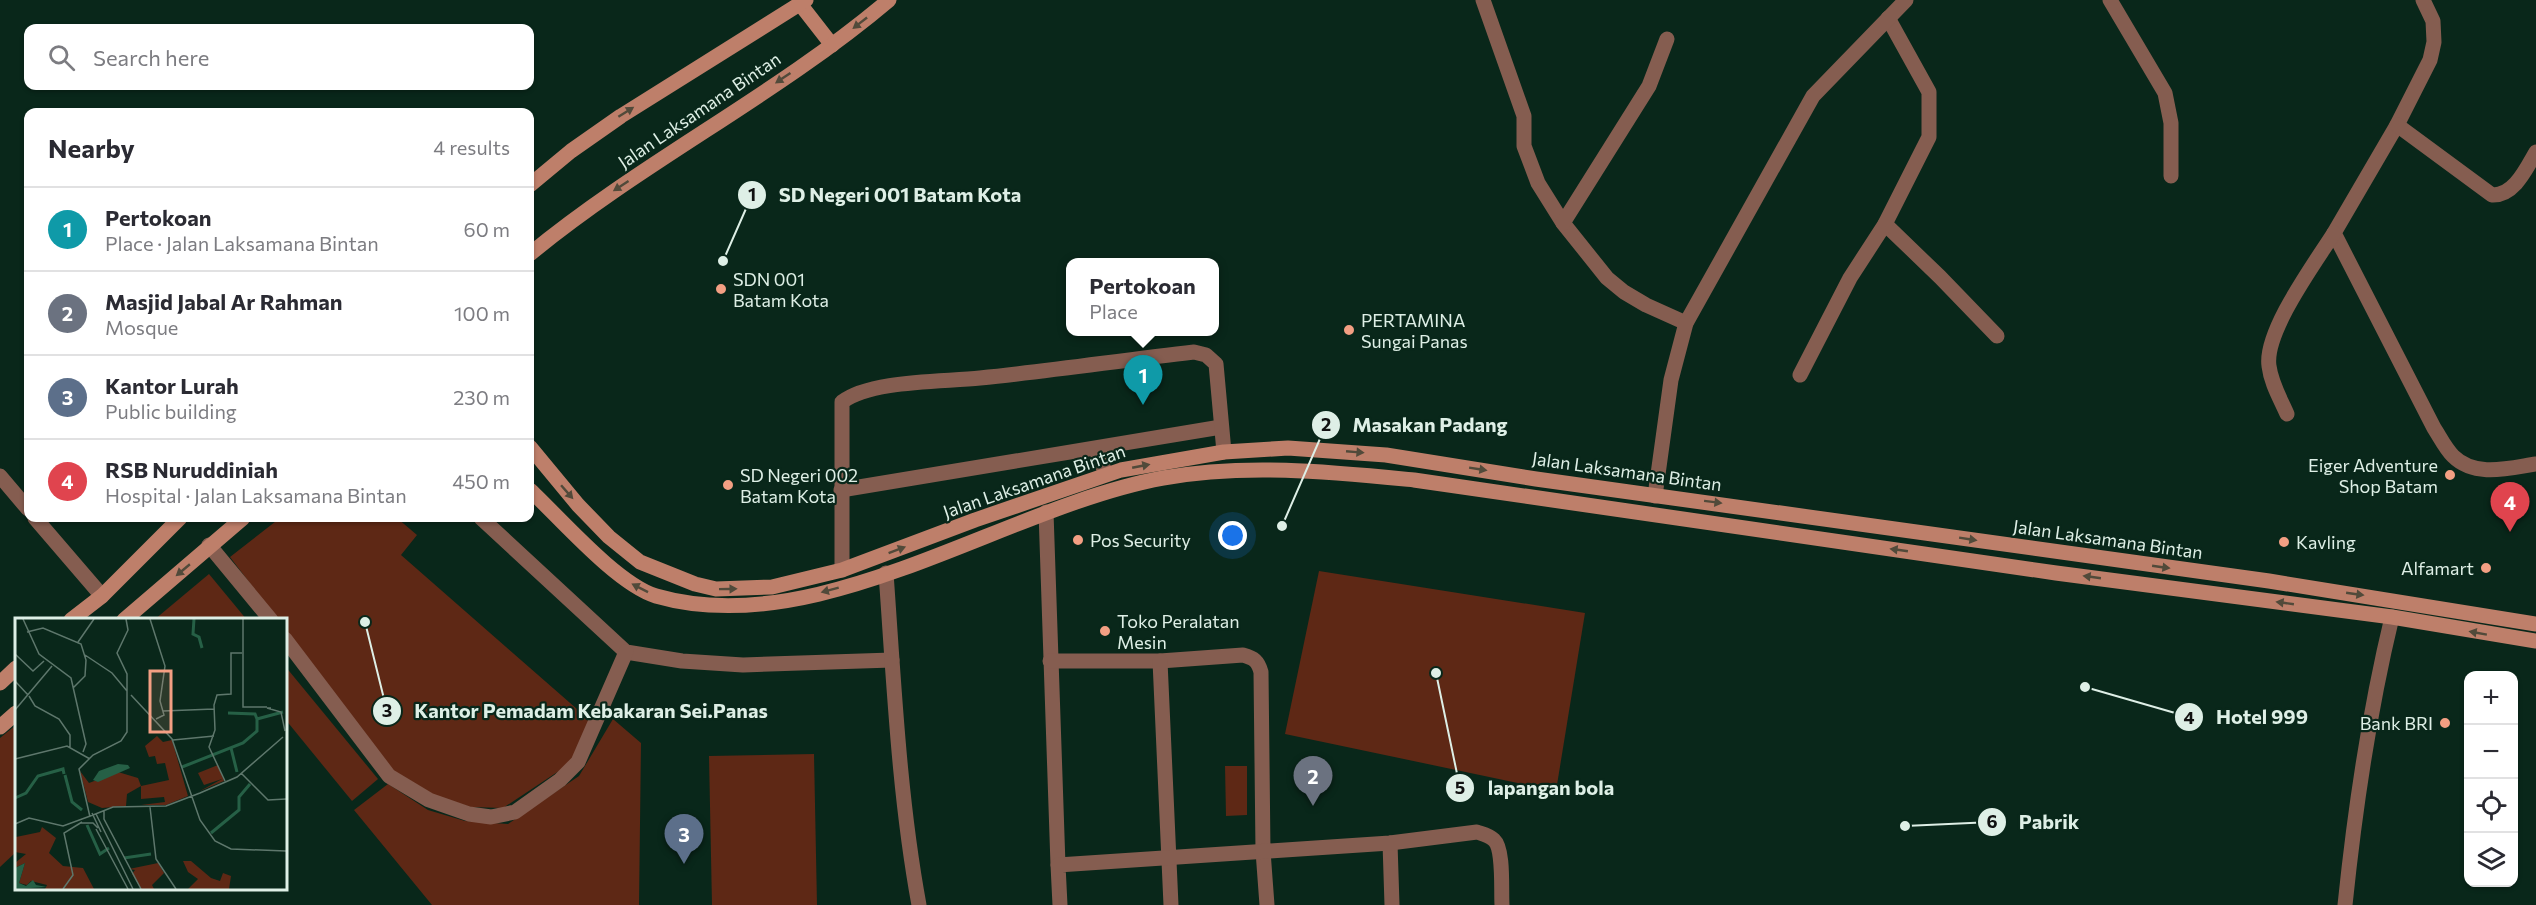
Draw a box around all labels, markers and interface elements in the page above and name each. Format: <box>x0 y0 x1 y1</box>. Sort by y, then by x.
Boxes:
one-way arrow <box>853 17 869 29</box>
search box <box>24 24 534 90</box>
icon: search <box>45 41 78 74</box>
text: Search here <box>93 44 209 71</box>
street label: Jalan Laksamana Bintan <box>613 47 785 173</box>
one-way arrow <box>775 72 791 83</box>
one-way arrow <box>618 107 635 118</box>
text: Nearby <box>48 132 135 163</box>
text: 4 results <box>433 135 510 159</box>
callout: SD Negeri 001 Batam Kota <box>737 176 1033 214</box>
one-way arrow <box>613 180 629 191</box>
text: SD Negeri 001 Batam Kota <box>779 182 1021 206</box>
text: 1 <box>748 183 756 205</box>
text: Pertokoan <box>105 204 212 231</box>
text: 1 <box>63 217 72 241</box>
text: 60 m <box>464 217 510 241</box>
text: Place · Jalan Laksamana Bintan <box>105 231 379 255</box>
popup <box>1066 258 1219 336</box>
place label: SDN 001 Batam Kota <box>733 268 829 311</box>
text: Pertokoan <box>1089 272 1196 299</box>
marker: SDN 001 Batam Kota <box>714 282 728 296</box>
text: Masjid Jabal Ar Rahman <box>105 288 343 315</box>
text: Place <box>1089 299 1138 323</box>
text: 2 <box>62 301 73 325</box>
text: 100 m <box>454 301 510 325</box>
place label: PERTAMINA Sungai Panas <box>1361 309 1468 352</box>
text: Mosque <box>105 315 178 339</box>
marker: PERTAMINA Sungai Panas <box>1342 323 1356 337</box>
pin: 1 <box>1124 356 1162 405</box>
text: Kantor Lurah <box>105 372 239 399</box>
text: 3 <box>62 385 73 409</box>
text: 230 m <box>453 385 510 409</box>
text: Public building <box>105 399 237 423</box>
callout: Masakan Padang <box>1311 406 1520 444</box>
text: Masakan Padang <box>1352 412 1508 436</box>
text: 2 <box>1321 413 1331 435</box>
street label: Jalan Laksamana Bintan <box>940 439 1128 523</box>
one-way arrow <box>1346 447 1365 457</box>
street label: Jalan Laksamana Bintan <box>1531 447 1723 495</box>
place label: Eiger Adventure Shop Batam <box>2308 454 2438 497</box>
text: RSB Nuruddiniah <box>105 456 278 483</box>
one-way arrow <box>1132 461 1151 470</box>
place label: SD Negeri 002 Batam Kota <box>740 464 858 507</box>
one-way arrow <box>1469 465 1488 474</box>
marker: Eiger Adventure Shop Batam <box>2443 468 2457 482</box>
text: 4 <box>61 469 74 493</box>
text: 450 m <box>452 469 510 493</box>
marker: SD Negeri 002 Batam Kota <box>721 478 735 492</box>
pin: 4 <box>2490 482 2530 532</box>
text: Hospital · Jalan Laksamana Bintan <box>105 483 407 507</box>
one-way arrow <box>560 484 573 499</box>
one-way arrow <box>1704 497 1723 507</box>
street label: Jalan Laksamana Bintan <box>2012 515 2204 563</box>
your location <box>1218 521 1247 550</box>
place label: Pos Security <box>1090 529 1191 551</box>
place label: Kavling <box>2296 531 2356 553</box>
marker: Pos Security <box>1071 533 1085 547</box>
one-way arrow <box>1959 535 1978 544</box>
marker: Kavling <box>2277 535 2291 549</box>
one-way arrow <box>888 545 906 554</box>
one-way arrow <box>1890 545 1909 554</box>
place label: Alfamart <box>2401 557 2474 579</box>
marker: Alfamart <box>2479 561 2493 575</box>
one-way arrow <box>2152 562 2171 571</box>
one-way arrow <box>176 563 191 576</box>
one-way arrow <box>2083 573 2102 582</box>
one-way arrow <box>631 583 648 593</box>
one-way arrow <box>719 584 738 594</box>
one-way arrow <box>821 586 839 595</box>
one-way arrow <box>2345 590 2364 599</box>
one-way arrow <box>2276 598 2295 607</box>
place label: Toko Peralatan Mesin <box>1117 610 1239 653</box>
inset map <box>15 618 286 890</box>
marker: Toko Peralatan Mesin <box>1098 624 1112 638</box>
one-way arrow <box>2468 628 2487 637</box>
map controls <box>2464 671 2518 887</box>
button: + <box>2464 671 2518 725</box>
callout: Kantor Pemadam Kebakaran Sei.Panas <box>372 692 780 730</box>
text: Kantor Pemadam Kebakaran Sei.Panas <box>414 698 768 722</box>
callout: Hotel 999 <box>2174 698 2320 736</box>
text: 3 <box>382 699 392 721</box>
text: Hotel 999 <box>2216 704 2308 728</box>
text: 4 <box>2183 706 2195 728</box>
place label: Bank BRI <box>2360 712 2433 734</box>
marker: Bank BRI <box>2438 716 2452 730</box>
button: − <box>2464 725 2518 779</box>
pin: 2 <box>1294 756 1332 806</box>
callout: lapangan bola <box>1445 769 1626 807</box>
text: lapangan bola <box>1488 775 1614 799</box>
text: 5 <box>1455 776 1465 798</box>
button: locate <box>2464 779 2518 833</box>
callout: Pabrik <box>1977 803 2092 841</box>
text: Pabrik <box>2019 809 2080 833</box>
text: 6 <box>1986 810 1998 832</box>
pin: 3 <box>664 814 704 864</box>
button: layers <box>2464 833 2518 887</box>

